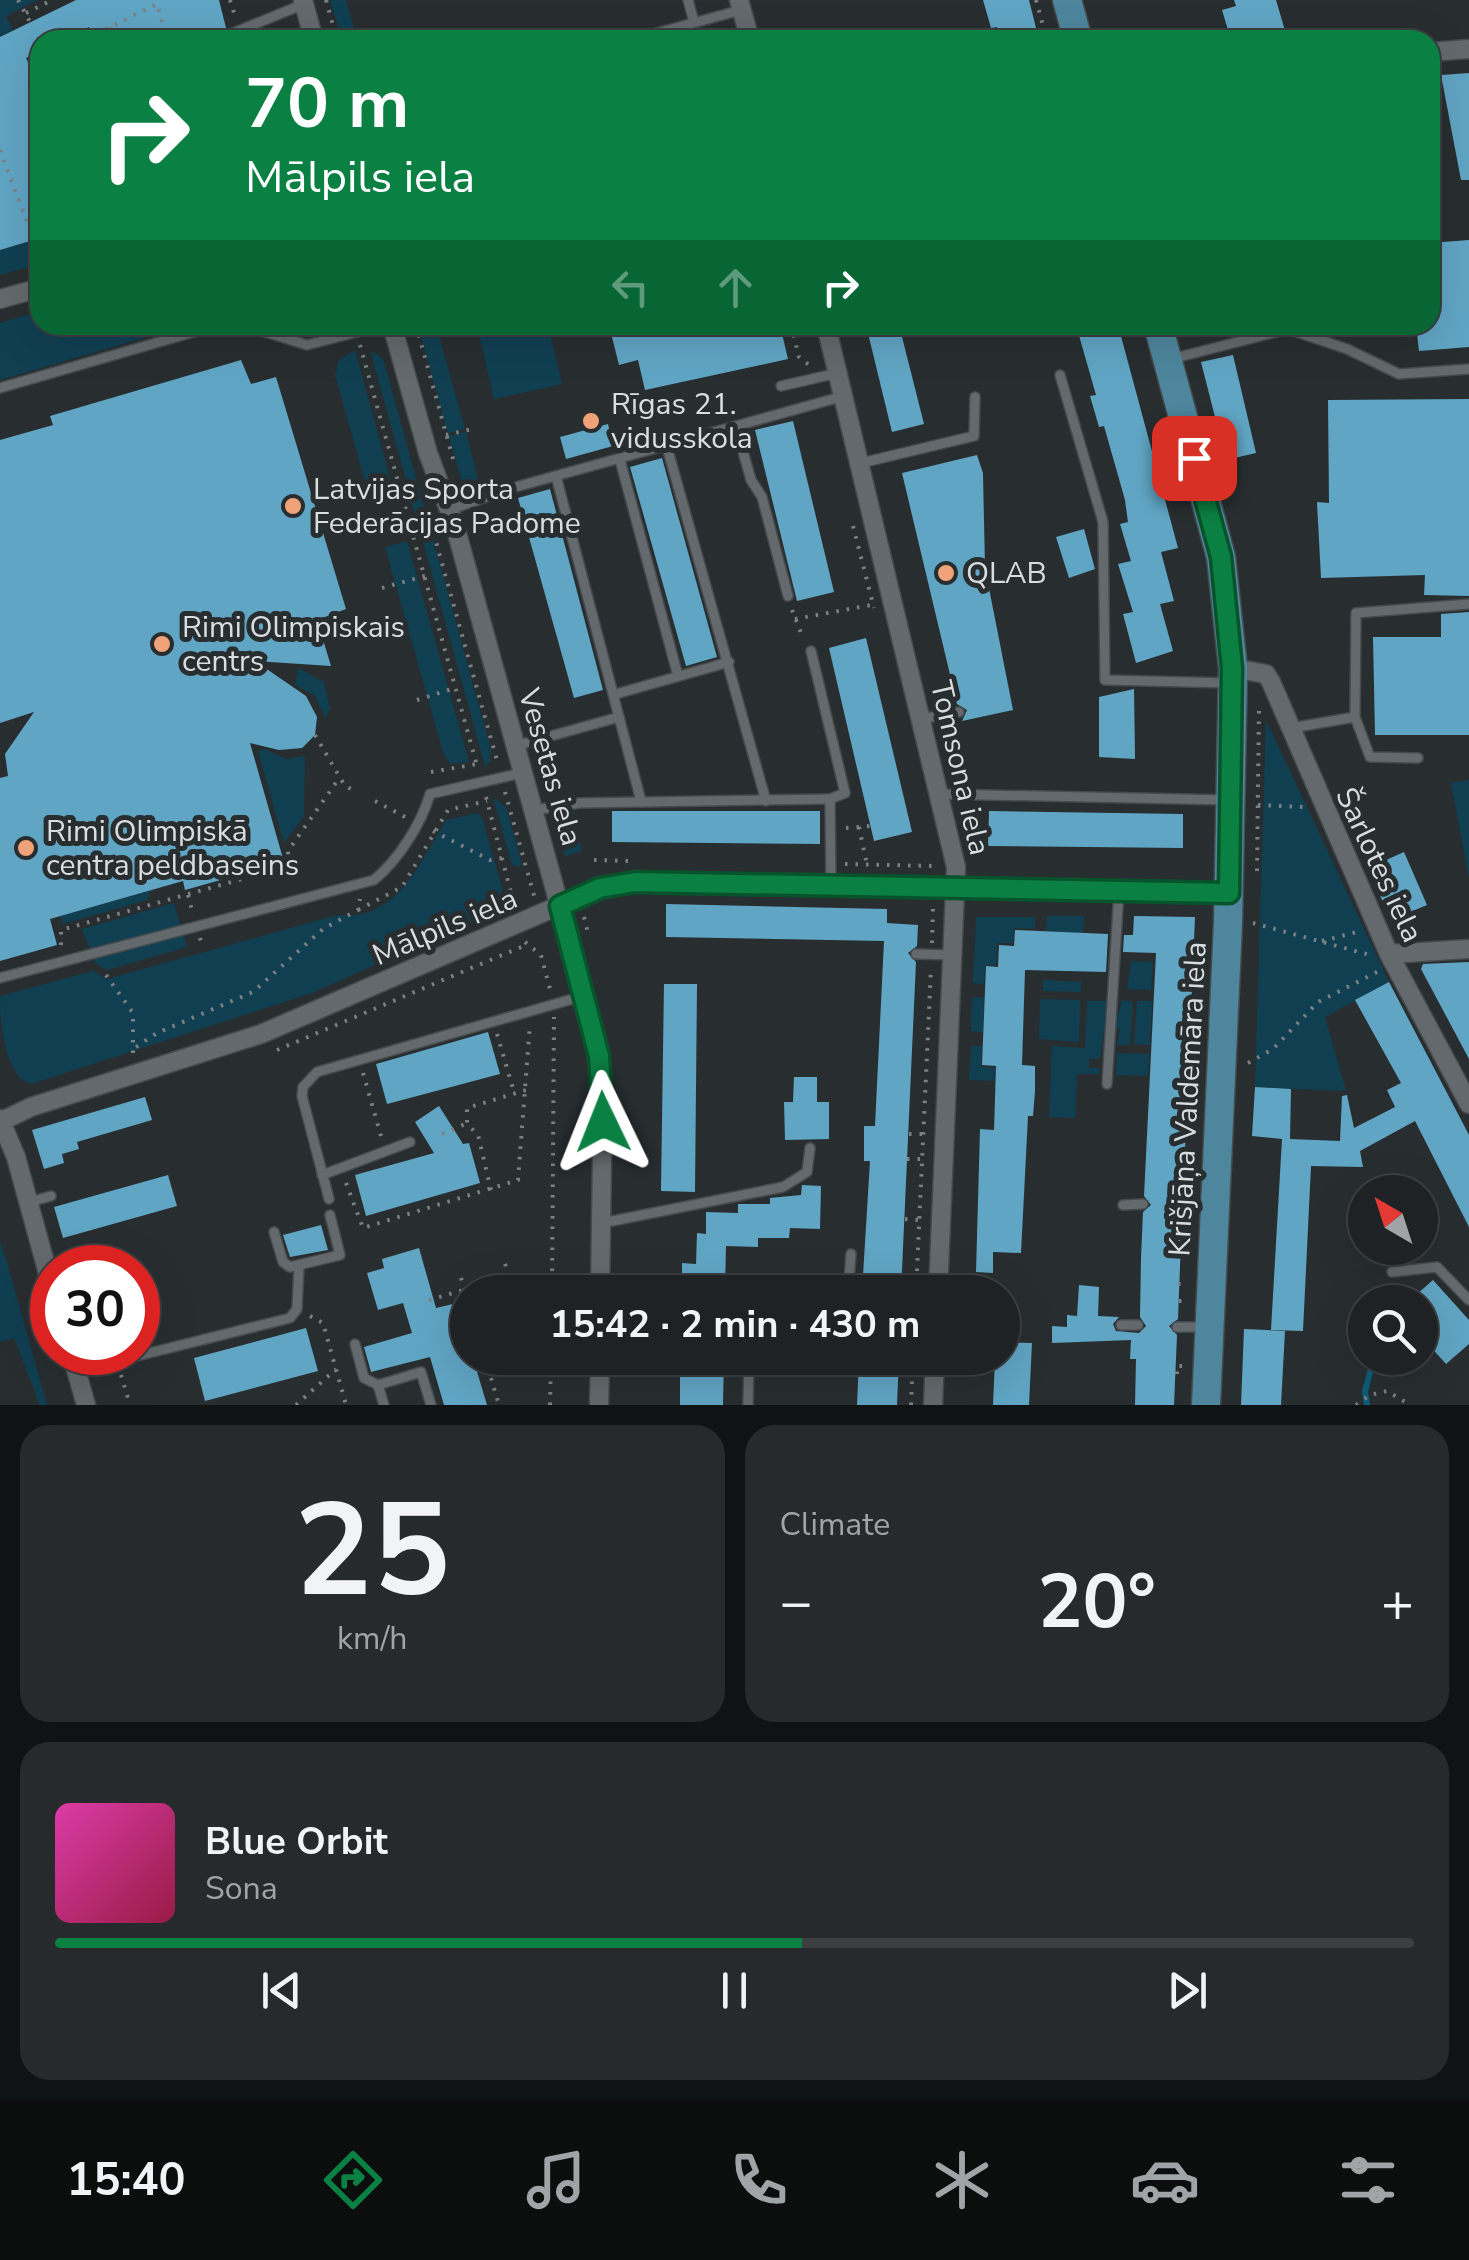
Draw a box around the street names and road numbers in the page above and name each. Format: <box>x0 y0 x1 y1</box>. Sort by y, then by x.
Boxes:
street label: Tomsona iela <box>920 677 1000 859</box>
street label: Vesetas iela <box>508 683 592 850</box>
street label: Šarlotes iela <box>1325 781 1433 949</box>
street label: Mālpils iela <box>366 878 524 976</box>
street label: Krišjāņa Valdemāra iela <box>1159 941 1217 1257</box>

